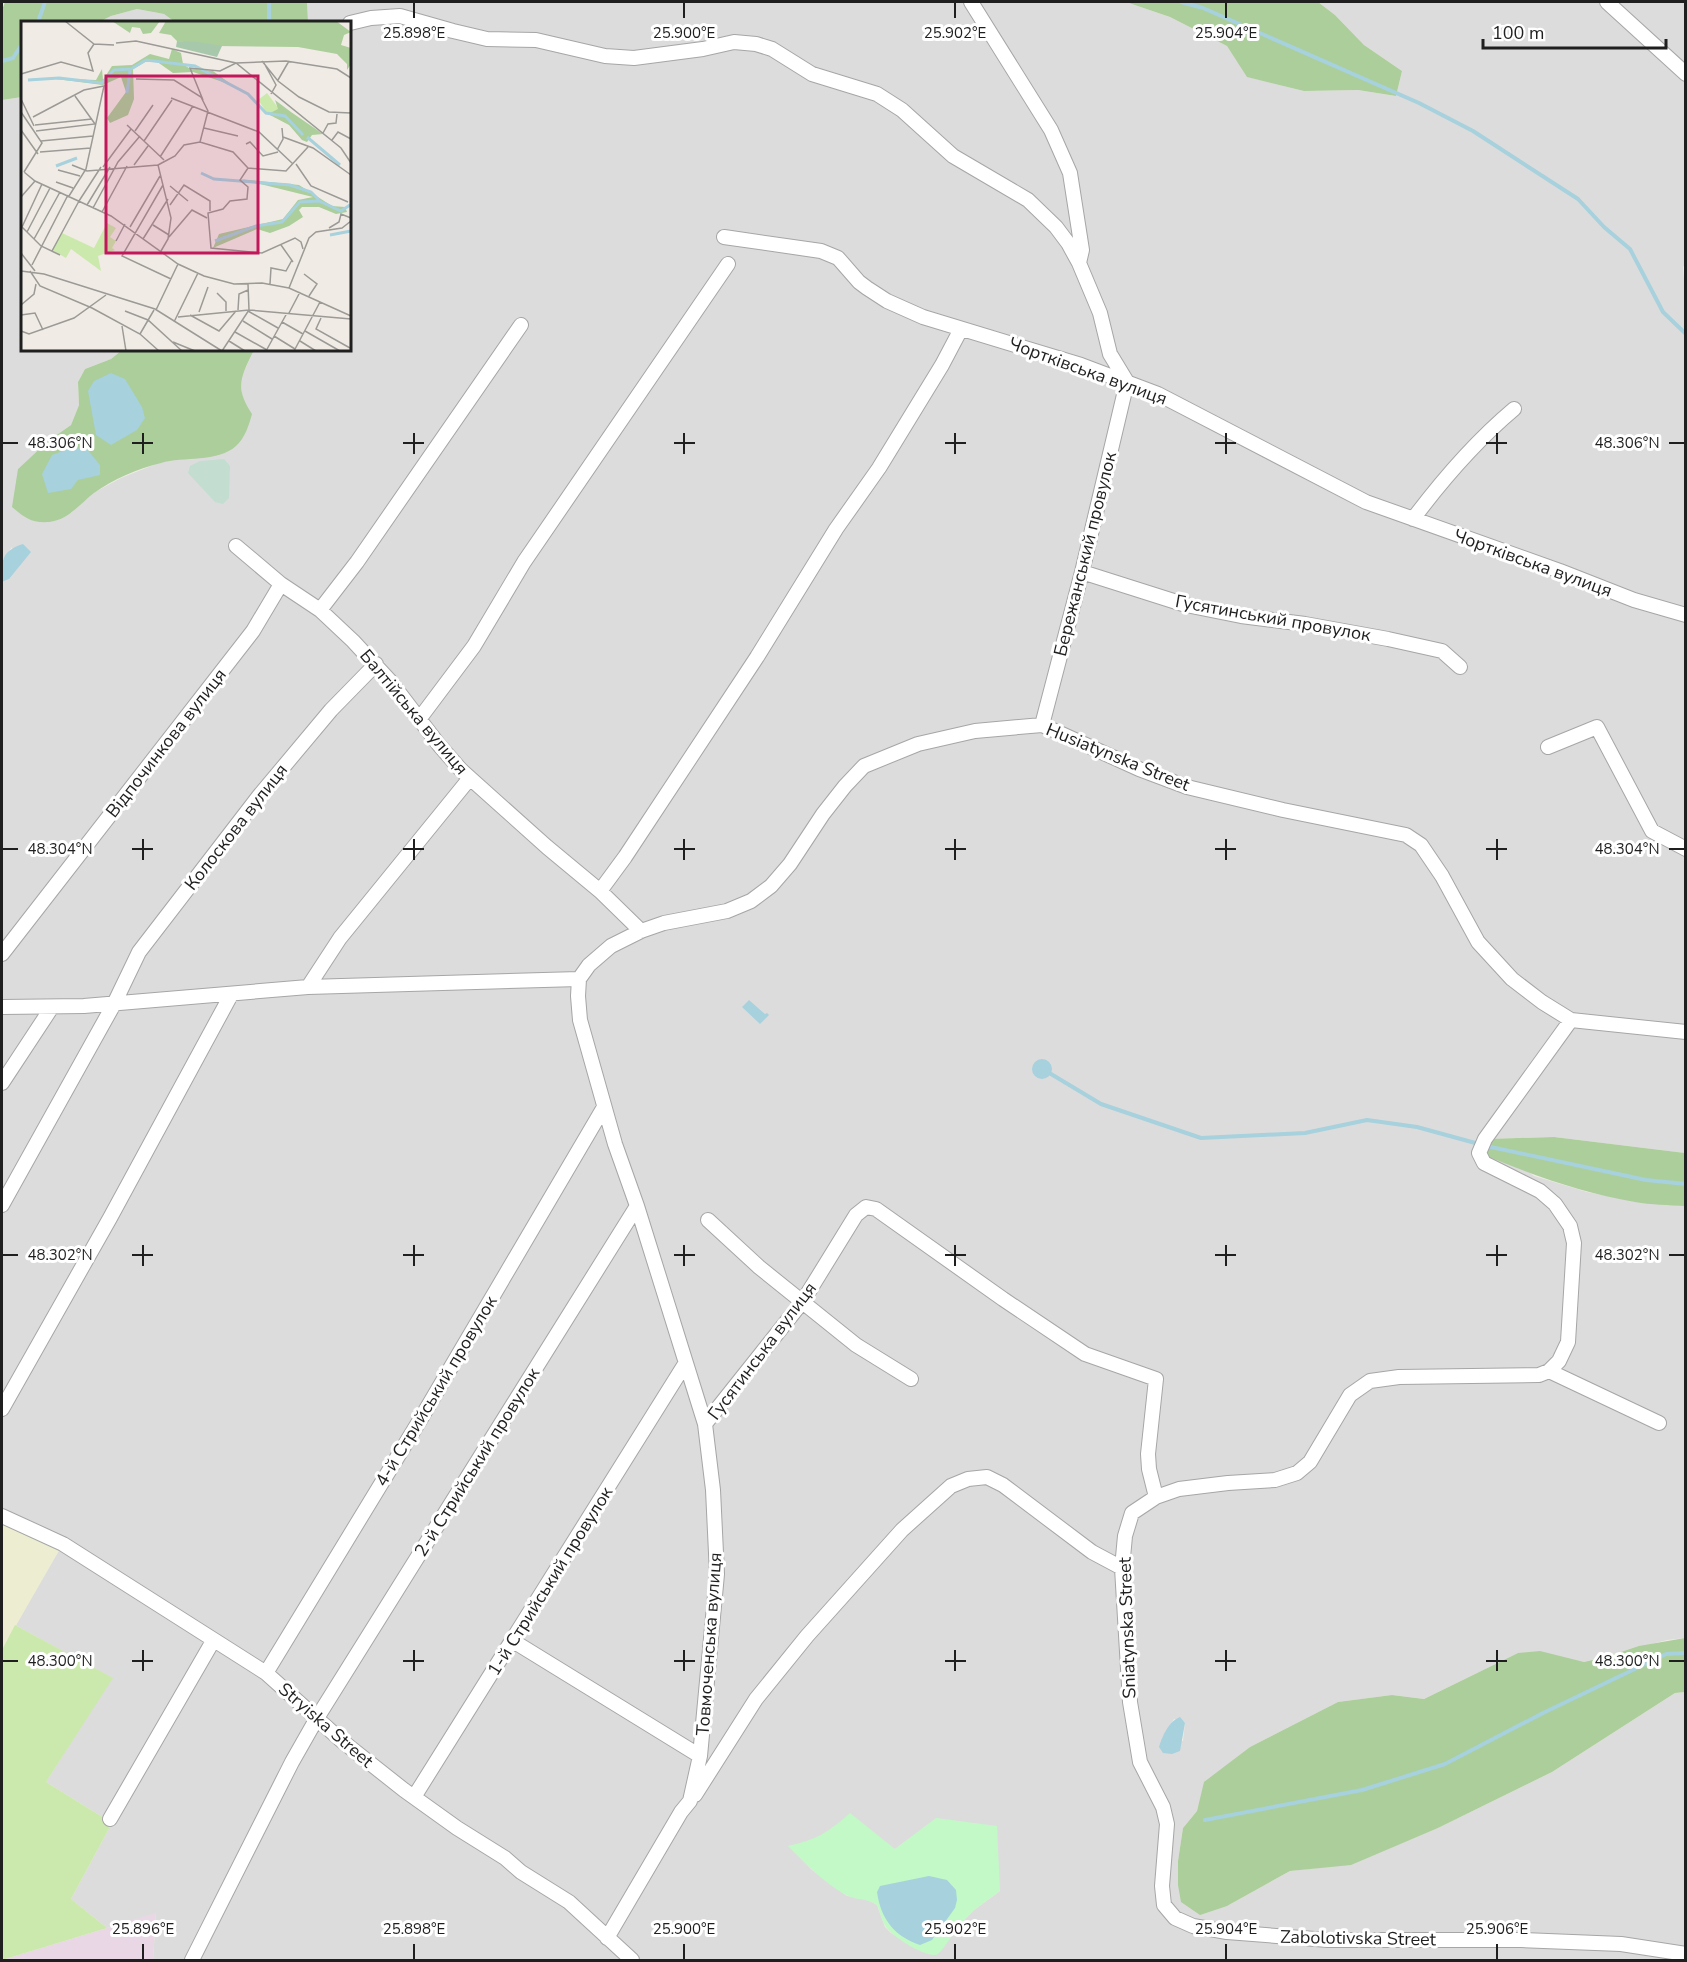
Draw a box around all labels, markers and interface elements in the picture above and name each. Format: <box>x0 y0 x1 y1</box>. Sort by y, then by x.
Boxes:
scale bar <box>1483 12 1666 50</box>
inset map <box>21 21 351 351</box>
text: 100 m <box>1492 21 1544 45</box>
text: 25.898°E <box>383 23 445 43</box>
text: 25.900°E <box>653 23 715 43</box>
text: 25.902°E <box>924 23 986 43</box>
text: 25.904°E <box>1195 23 1257 43</box>
street label: Чортківська вулиця <box>1006 331 1170 411</box>
text: 48.306°N <box>27 433 93 453</box>
text: 48.306°N <box>1594 433 1660 453</box>
street label: Бережанський провулок <box>1048 449 1122 659</box>
street label: Чортківська вулиця <box>1451 523 1615 603</box>
street label: Гусятинський провулок <box>1173 589 1373 647</box>
street label: Балтійська вулиця <box>354 644 474 780</box>
street label: Відпочинкова вулиця <box>100 664 232 822</box>
street label: Husiatynska Street <box>1043 717 1194 797</box>
street label: Колоскова вулиця <box>179 759 293 895</box>
text: 48.304°N <box>27 839 93 859</box>
text: 48.304°N <box>1594 839 1660 859</box>
text: 48.302°N <box>27 1245 93 1265</box>
text: 48.302°N <box>1594 1245 1660 1265</box>
street label: Гусятинська вулиця <box>702 1277 822 1425</box>
street label: 4-й Стрийський провулок <box>369 1291 503 1491</box>
street label: 2-й Стрийський провулок <box>409 1362 545 1561</box>
street label: 1-й Стрийський провулок <box>482 1481 618 1680</box>
street label: Товмоченська вулиця <box>691 1551 727 1737</box>
street label: Sniatynska Street <box>1113 1556 1141 1699</box>
text: 48.300°N <box>27 1651 93 1671</box>
text: 48.300°N <box>1594 1651 1660 1671</box>
street label: Stryiska Street <box>273 1677 379 1773</box>
text: 25.896°E <box>112 1919 174 1939</box>
text: 25.898°E <box>383 1919 445 1939</box>
text: 25.900°E <box>653 1919 715 1939</box>
text: 25.902°E <box>924 1919 986 1939</box>
text: 25.904°E <box>1195 1919 1257 1939</box>
text: 25.906°E <box>1466 1919 1528 1939</box>
street label: Zabolotivska Street <box>1280 1925 1437 1951</box>

